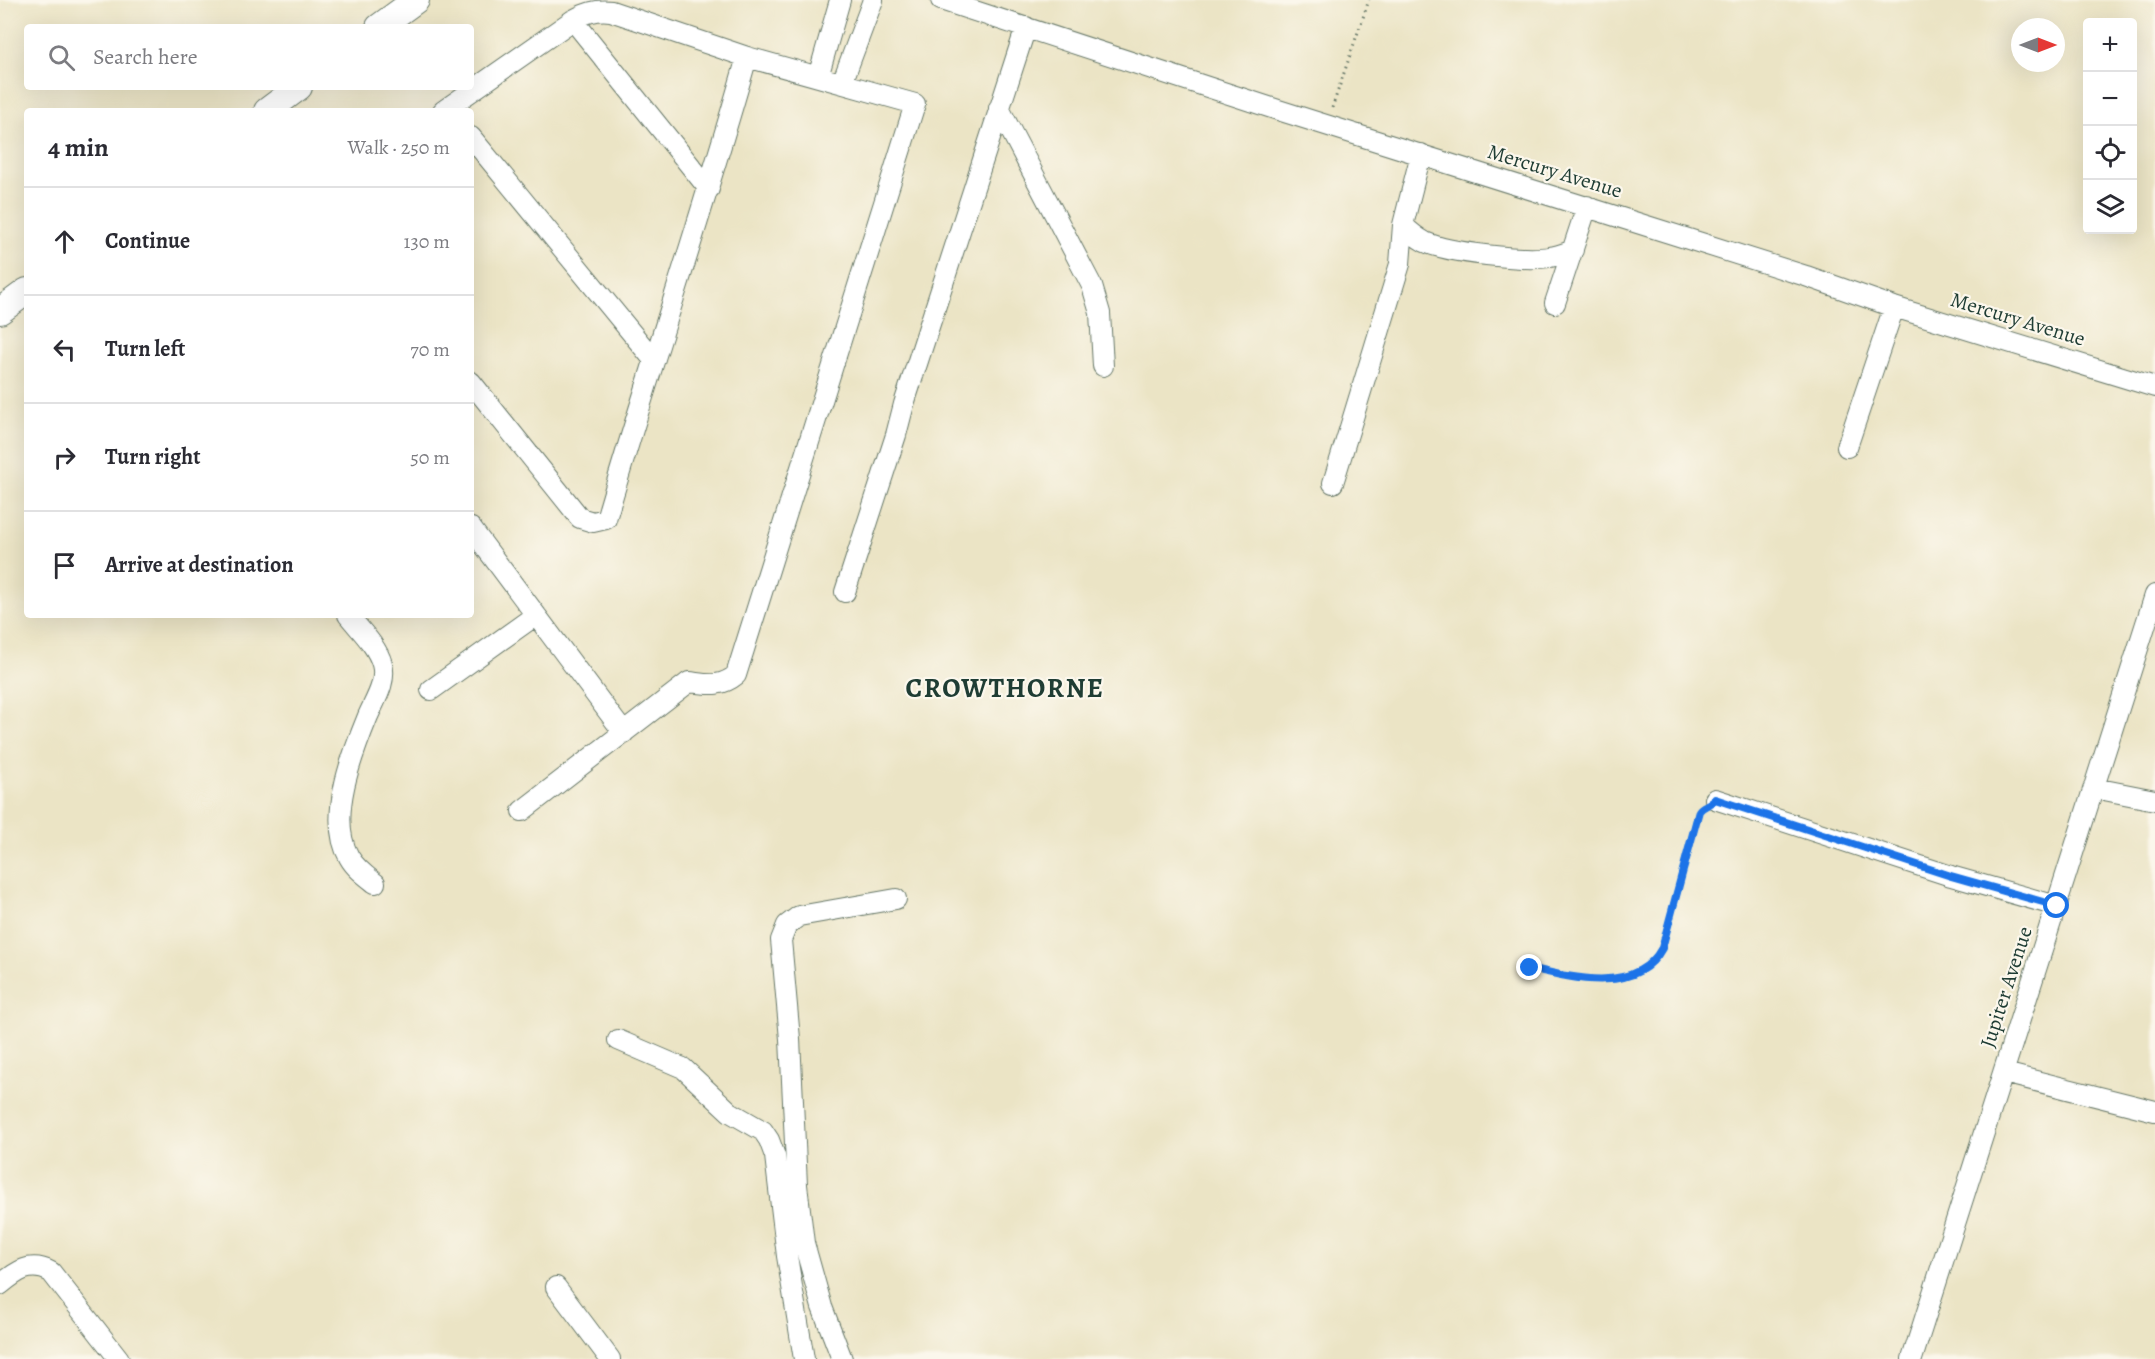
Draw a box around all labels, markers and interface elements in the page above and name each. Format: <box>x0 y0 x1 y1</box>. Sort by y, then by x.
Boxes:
north arrow <box>2011 18 2065 72</box>
map controls <box>2083 18 2137 234</box>
button: + <box>2083 18 2137 72</box>
search box <box>24 24 474 90</box>
icon: search <box>45 41 78 74</box>
text: Search here <box>93 42 198 72</box>
button: − <box>2083 72 2137 126</box>
button: locate <box>2083 126 2137 180</box>
text: 4 min <box>48 130 109 165</box>
text: Walk · 250 m <box>348 134 450 161</box>
street label: Mercury Avenue <box>1484 137 1626 205</box>
button: layers <box>2083 180 2137 234</box>
icon: ahead <box>48 225 81 258</box>
text: Continue <box>105 226 190 256</box>
text: 130 m <box>404 228 450 255</box>
street label: Mercury Avenue <box>1947 285 2089 353</box>
icon: left <box>48 333 81 366</box>
text: Turn left <box>105 334 185 364</box>
text: 70 m <box>410 336 450 363</box>
icon: right <box>48 441 81 474</box>
text: Turn right <box>105 442 201 472</box>
text: 50 m <box>410 444 450 471</box>
icon: arrive <box>48 549 81 582</box>
text: Arrive at destination <box>105 550 294 580</box>
district label: CROWTHORNE <box>906 670 1104 706</box>
route start <box>2043 892 2069 918</box>
street label: Jupiter Avenue <box>1973 923 2039 1051</box>
route end <box>1516 954 1542 980</box>

